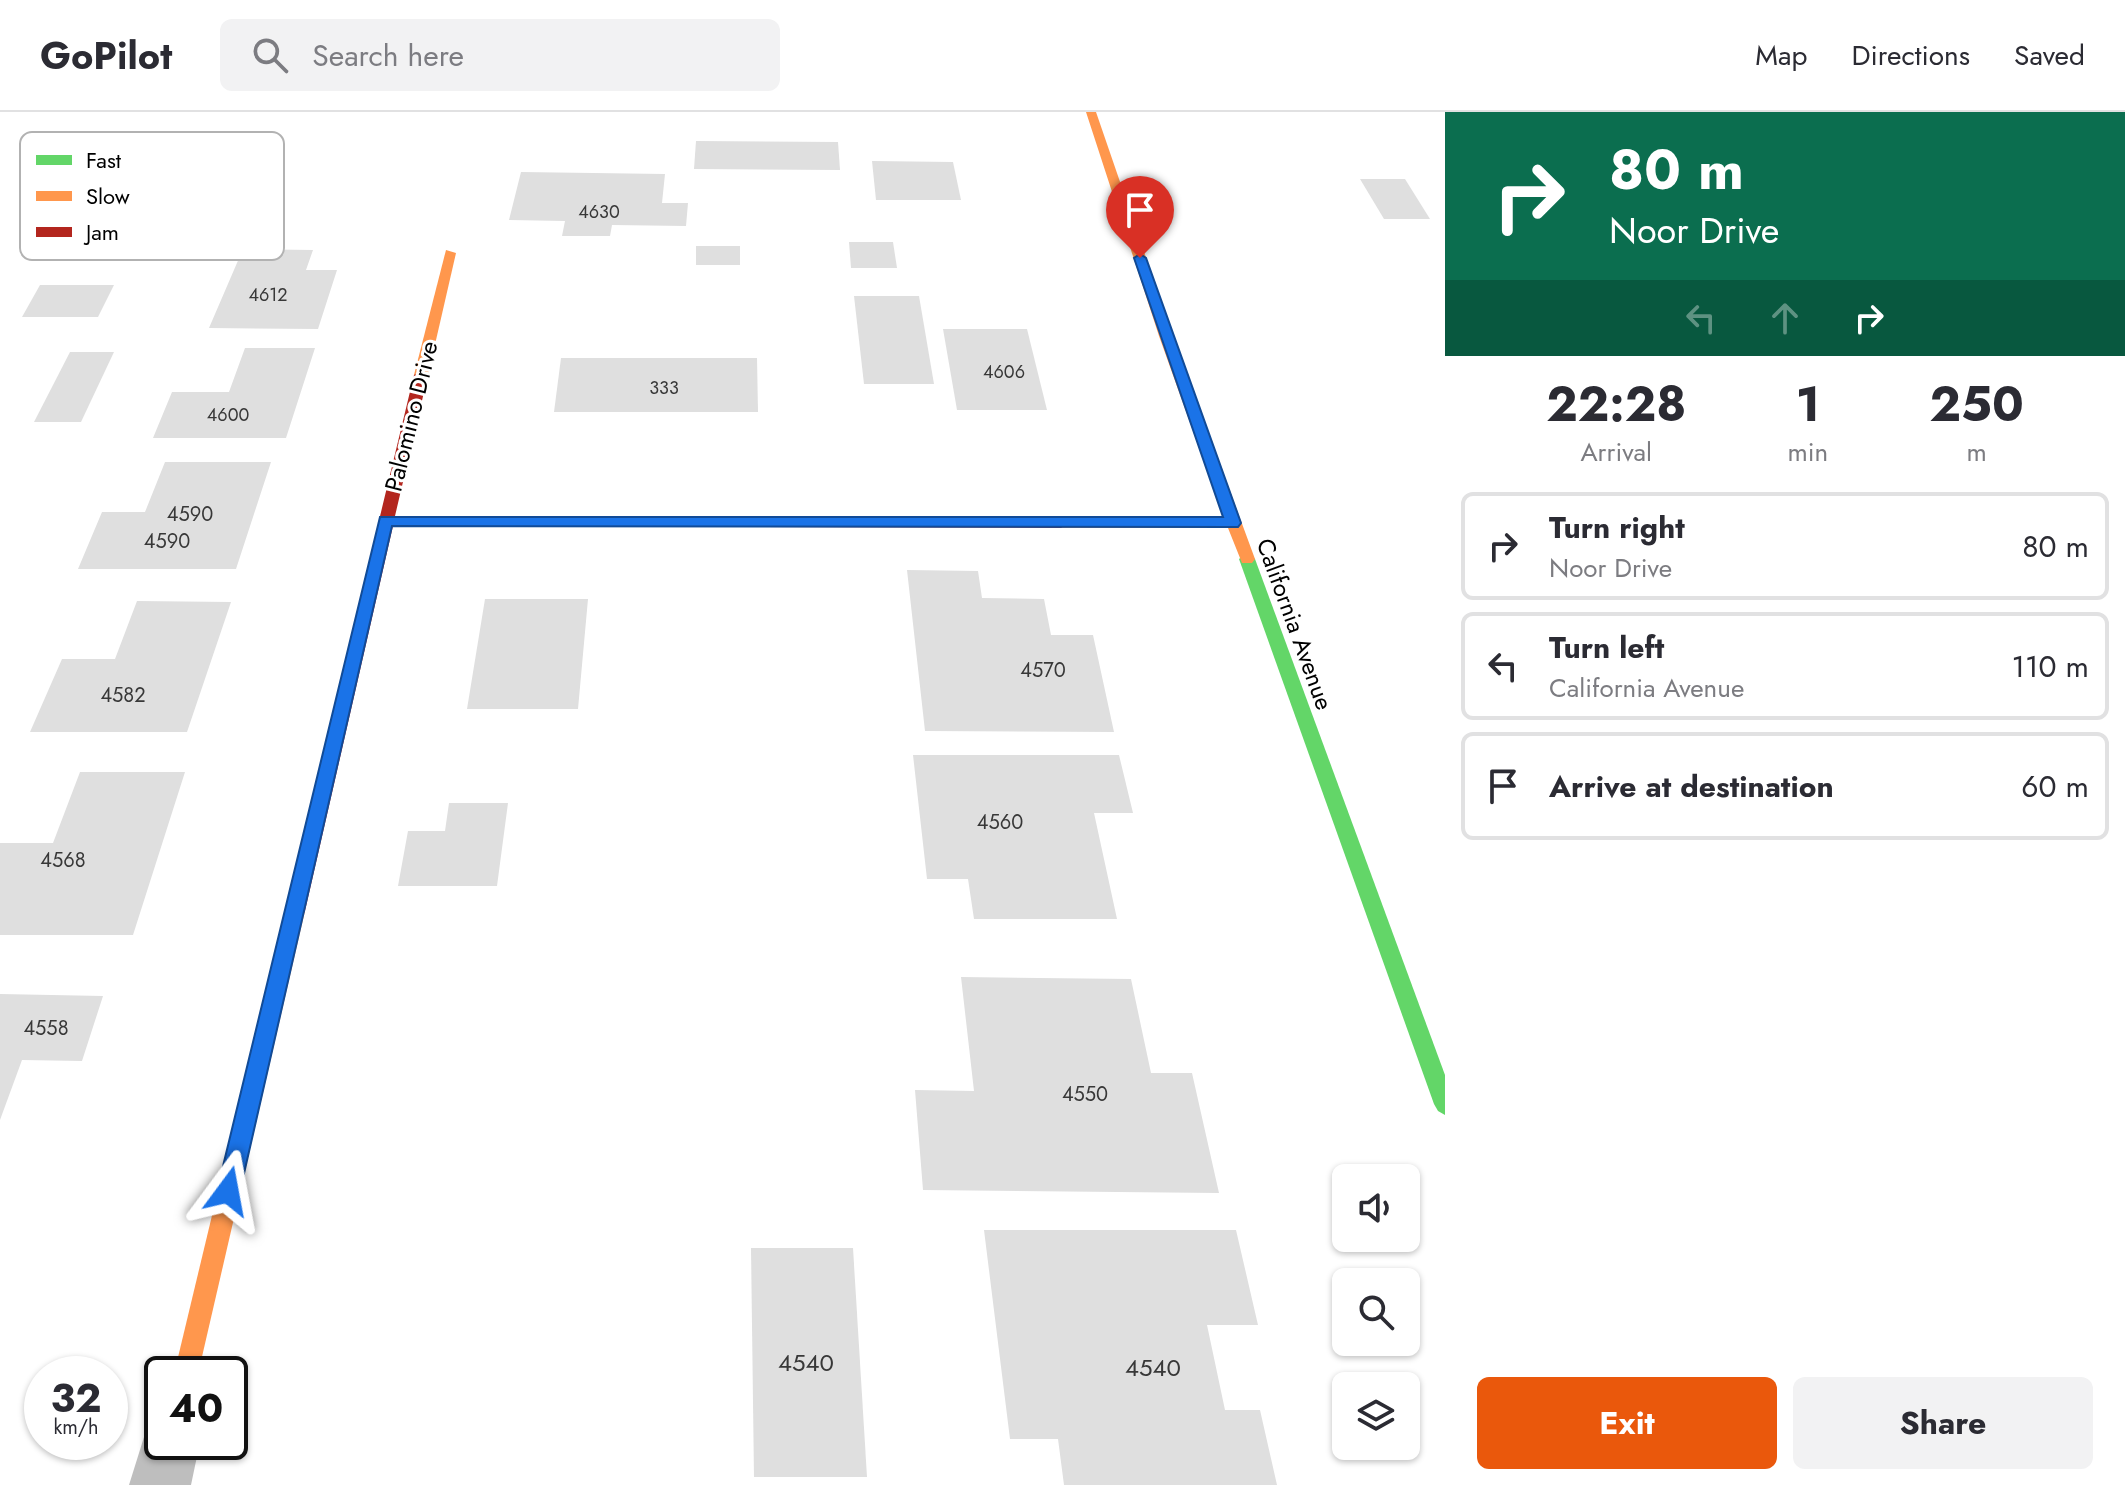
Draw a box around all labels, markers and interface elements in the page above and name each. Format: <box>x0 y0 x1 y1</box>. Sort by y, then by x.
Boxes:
search box <box>220 19 780 91</box>
text: GoPilot <box>40 28 172 83</box>
icon: search <box>248 33 292 77</box>
text: Search here <box>312 34 464 77</box>
text: Map <box>1755 35 1807 76</box>
text: Directions <box>1851 35 1970 76</box>
text: Saved <box>2014 35 2085 76</box>
text: 80 m <box>1609 129 1744 210</box>
legend <box>20 132 284 260</box>
text: Fast <box>86 144 122 176</box>
icon: right <box>1477 144 1581 248</box>
pin <box>1106 176 1174 258</box>
text: Slow <box>86 180 130 212</box>
icon: arrive <box>1118 188 1162 232</box>
house number: 4630 <box>578 199 620 225</box>
text: Noor Drive <box>1609 204 1779 256</box>
text: Jam <box>83 216 119 248</box>
house number: 4612 <box>248 282 288 308</box>
icon: left <box>1679 296 1723 340</box>
icon: ahead <box>1763 296 1807 340</box>
icon: right <box>1847 296 1891 340</box>
street label: Palomino Drive <box>375 337 447 495</box>
house number: 4606 <box>983 359 1025 385</box>
text: 22:28 <box>1546 370 1686 439</box>
text: 1 <box>1796 370 1820 439</box>
text: 250 <box>1929 370 2024 439</box>
house number: 333 <box>649 375 679 401</box>
house number: 4600 <box>207 402 249 428</box>
text: Arrival <box>1580 433 1652 471</box>
text: min <box>1788 433 1828 471</box>
text: m <box>1966 433 1987 471</box>
house number: 4590 <box>167 500 213 529</box>
text: Turn right <box>1549 506 1685 549</box>
icon: right <box>1481 524 1525 568</box>
text: 80 m <box>2022 525 2089 568</box>
house number: 4590 <box>144 527 190 556</box>
street label: California Avenue <box>1248 533 1342 715</box>
text: Noor Drive <box>1549 549 1672 587</box>
text: Turn left <box>1549 626 1664 669</box>
icon: left <box>1481 644 1525 688</box>
text: 110 m <box>2012 645 2089 688</box>
house number: 4570 <box>1020 656 1066 685</box>
text: California Avenue <box>1549 669 1744 707</box>
house number: 4582 <box>100 681 146 710</box>
icon: arrive <box>1481 764 1525 808</box>
text: Arrive at destination <box>1549 765 1834 808</box>
text: 60 m <box>2021 765 2089 808</box>
house number: 4560 <box>977 808 1023 837</box>
house number: 4568 <box>40 846 86 875</box>
house number: 4558 <box>23 1014 69 1043</box>
house number: 4550 <box>1062 1080 1108 1109</box>
position arrow <box>186 1149 270 1233</box>
map controls <box>1332 1164 1420 1460</box>
button: sound <box>1332 1164 1420 1252</box>
button: search <box>1332 1268 1420 1356</box>
house number: 4540 <box>778 1345 834 1380</box>
house number: 4540 <box>1125 1350 1181 1385</box>
speed limit sign: 40 <box>144 1356 248 1460</box>
text: 32 <box>50 1369 102 1427</box>
button: layers <box>1332 1372 1420 1460</box>
button: Exit <box>1477 1377 1777 1469</box>
button: Share <box>1793 1377 2093 1469</box>
text: km/h <box>53 1413 99 1442</box>

